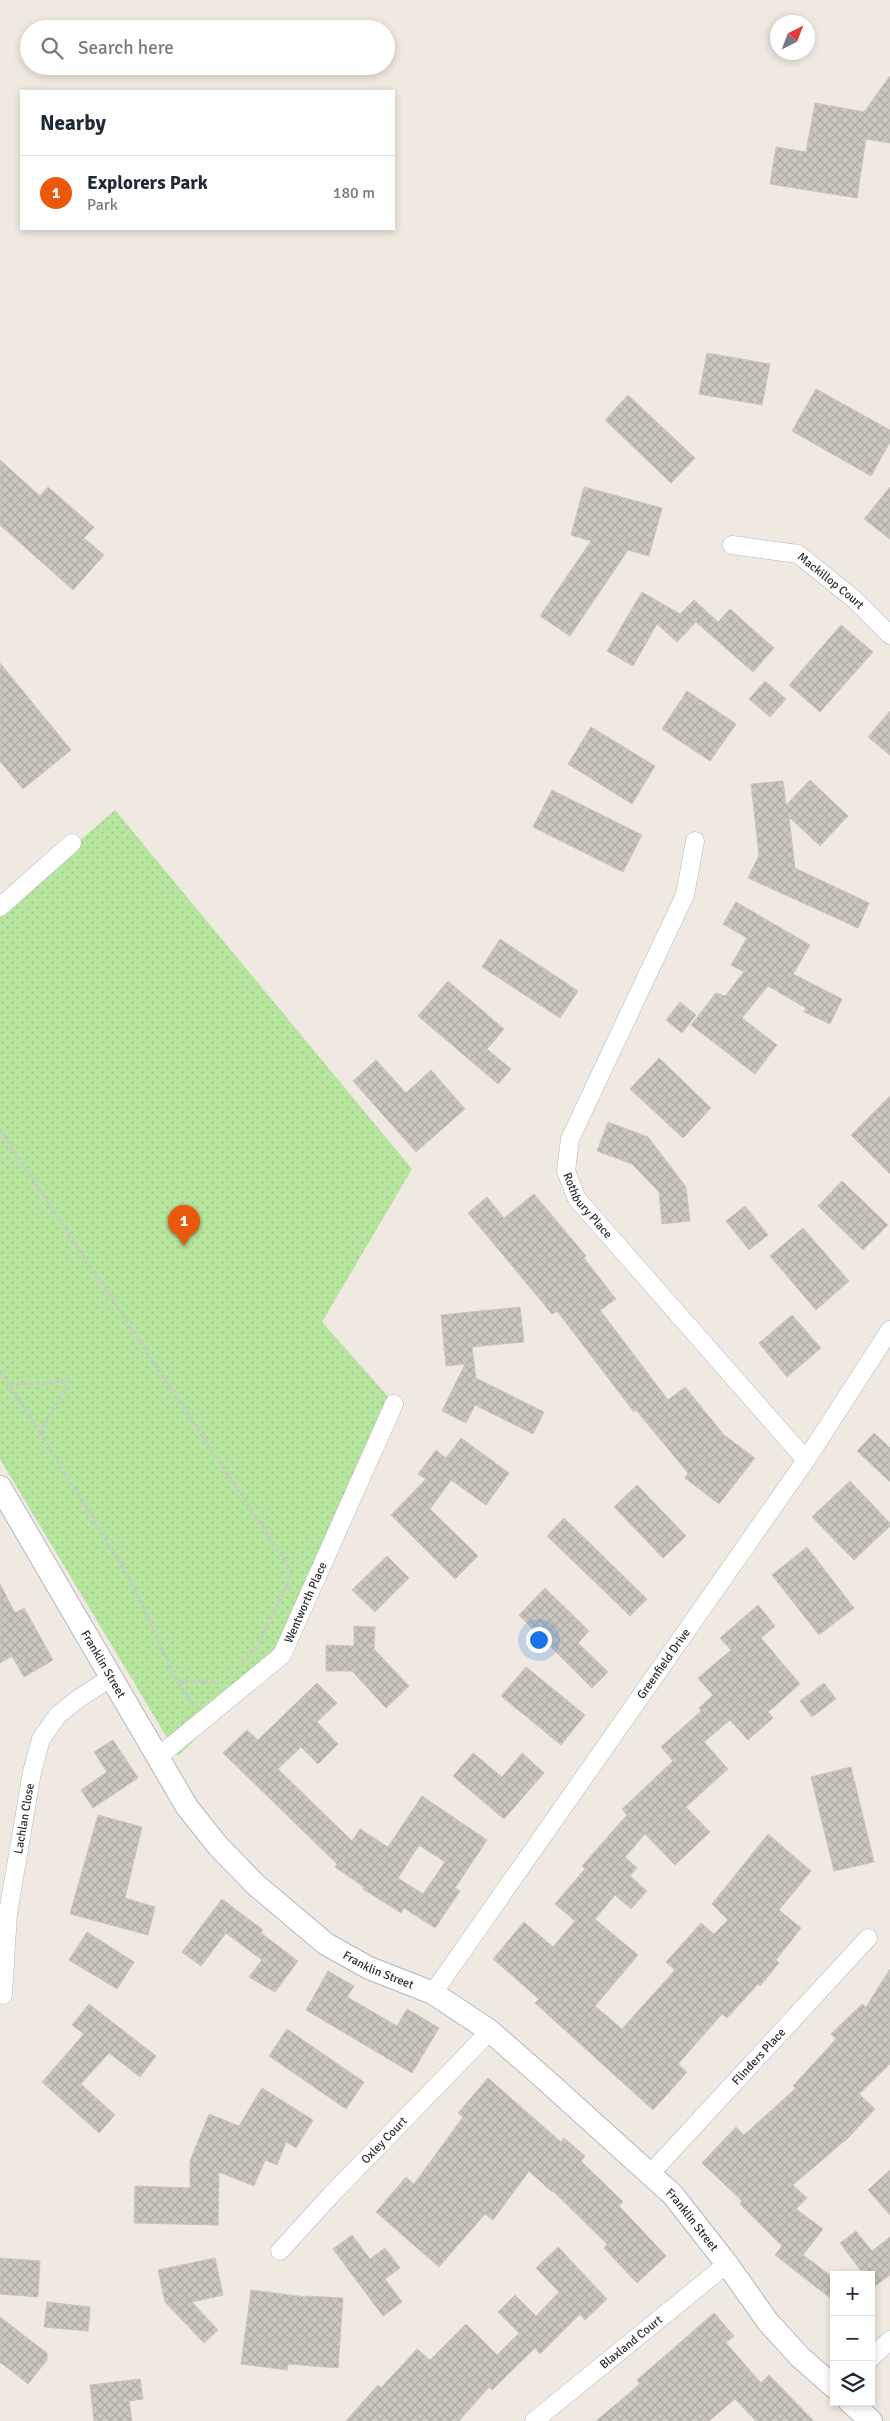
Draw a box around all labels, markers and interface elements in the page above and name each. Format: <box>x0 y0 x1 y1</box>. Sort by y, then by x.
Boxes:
north arrow <box>770 15 815 60</box>
search box <box>20 20 395 75</box>
icon: search <box>38 34 66 62</box>
text: Search here <box>78 36 174 60</box>
text: Nearby <box>40 110 106 136</box>
text: Explorers Park <box>87 171 208 195</box>
text: 1 <box>52 183 60 203</box>
text: 180 m <box>333 183 375 203</box>
text: Park <box>87 195 118 215</box>
street label: Mackillop Court <box>794 550 867 613</box>
street label: Rothbury Place <box>559 1170 615 1242</box>
pin: 1 <box>168 1205 200 1246</box>
street label: Wentworth Place <box>281 1560 331 1646</box>
street label: Greenfield Drive <box>634 1626 694 1702</box>
your location <box>526 1627 552 1653</box>
street label: Franklin Street <box>77 1628 129 1701</box>
street label: Lachlan Close <box>11 1782 38 1855</box>
street label: Franklin Street <box>340 1948 416 1993</box>
street label: Flinders Place <box>729 2025 789 2088</box>
street label: Oxley Court <box>358 2114 411 2167</box>
street label: Franklin Street <box>663 2185 721 2255</box>
map controls <box>830 2271 875 2406</box>
button: + <box>830 2271 875 2316</box>
street label: Blaxland Court <box>597 2313 666 2372</box>
button: − <box>830 2316 875 2361</box>
button: layers <box>830 2361 875 2406</box>

